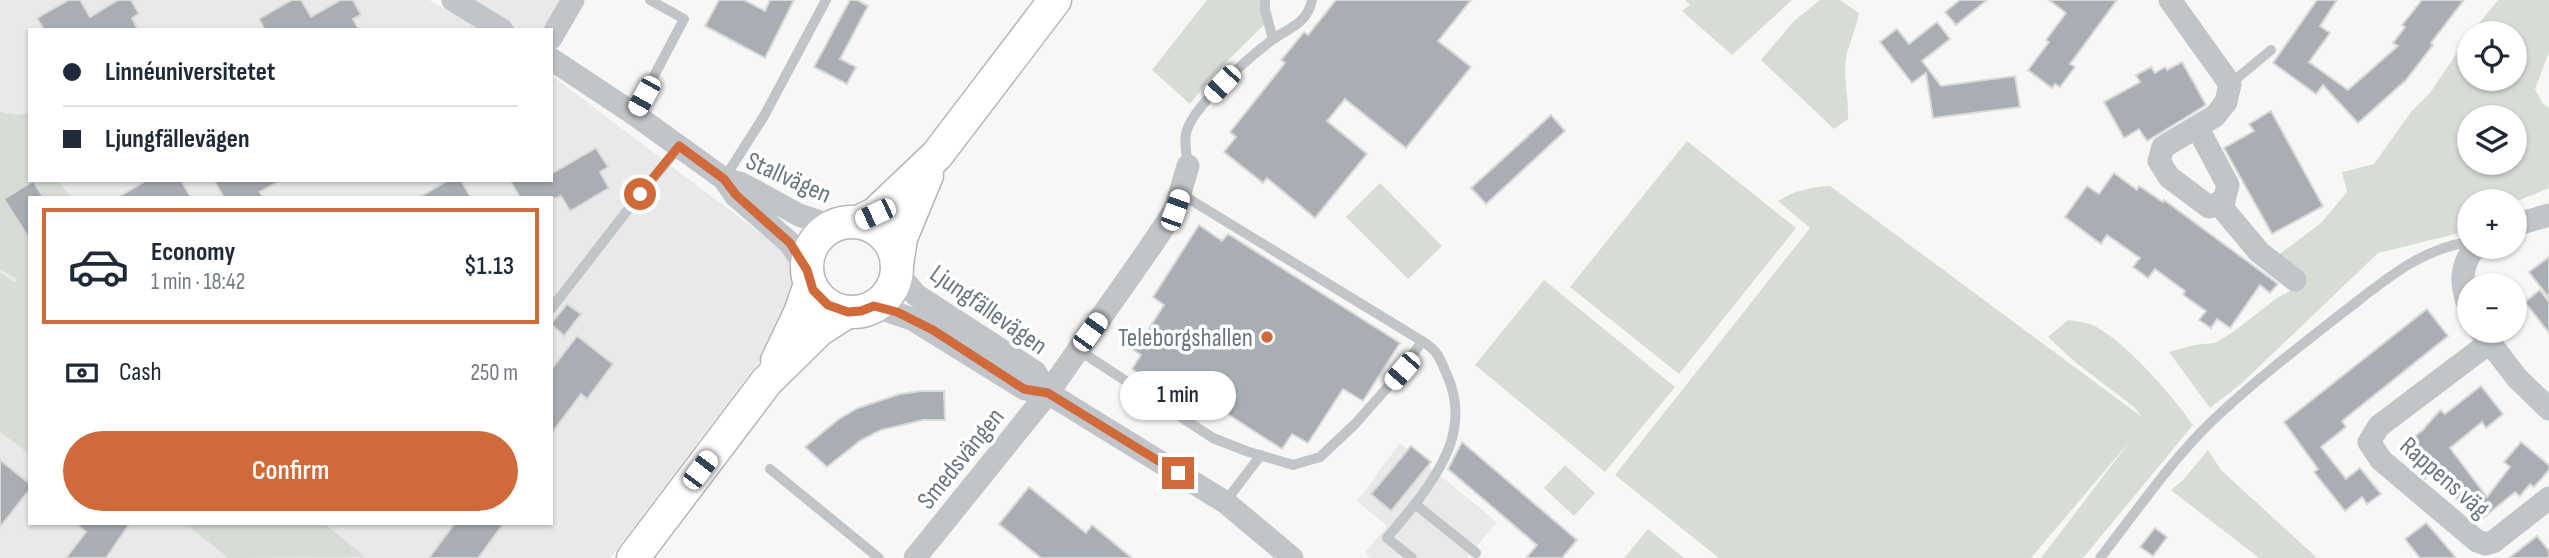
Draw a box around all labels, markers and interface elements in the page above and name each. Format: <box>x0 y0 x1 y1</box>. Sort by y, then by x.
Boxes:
map controls <box>2457 21 2527 343</box>
button: locate <box>2457 21 2527 91</box>
text: Linnéuniversitetet <box>105 57 275 88</box>
car <box>1200 61 1245 107</box>
car <box>625 73 664 119</box>
button: layers <box>2457 105 2527 175</box>
text: Ljungfällevägen <box>105 124 249 155</box>
street label: Stallvägen <box>741 146 836 211</box>
route start <box>624 178 656 210</box>
car <box>1158 187 1193 233</box>
button: + <box>2457 189 2527 259</box>
car <box>852 196 899 232</box>
icon: car <box>67 235 130 298</box>
text: Economy <box>151 237 235 268</box>
text: $1.13 <box>464 251 514 282</box>
street label: Ljungfällevägen <box>924 259 1053 362</box>
text: 1 min · 18:42 <box>151 268 245 296</box>
button: − <box>2457 273 2527 343</box>
car <box>1070 309 1111 355</box>
place label: Teleborgshallen <box>1118 323 1253 354</box>
marker: Teleborgshallen <box>1259 329 1275 345</box>
car <box>1381 348 1424 394</box>
icon: cash <box>63 354 101 392</box>
text: Cash <box>119 357 162 388</box>
text: 250 m <box>471 359 518 387</box>
callout: 1 min <box>1120 372 1236 420</box>
text: 1 min <box>1157 381 1199 409</box>
street label: Smedsvängen <box>911 402 1011 516</box>
button: Confirm <box>63 431 518 511</box>
street label: Rappens väg <box>2393 431 2495 525</box>
car <box>679 447 722 493</box>
route end <box>1162 457 1194 489</box>

